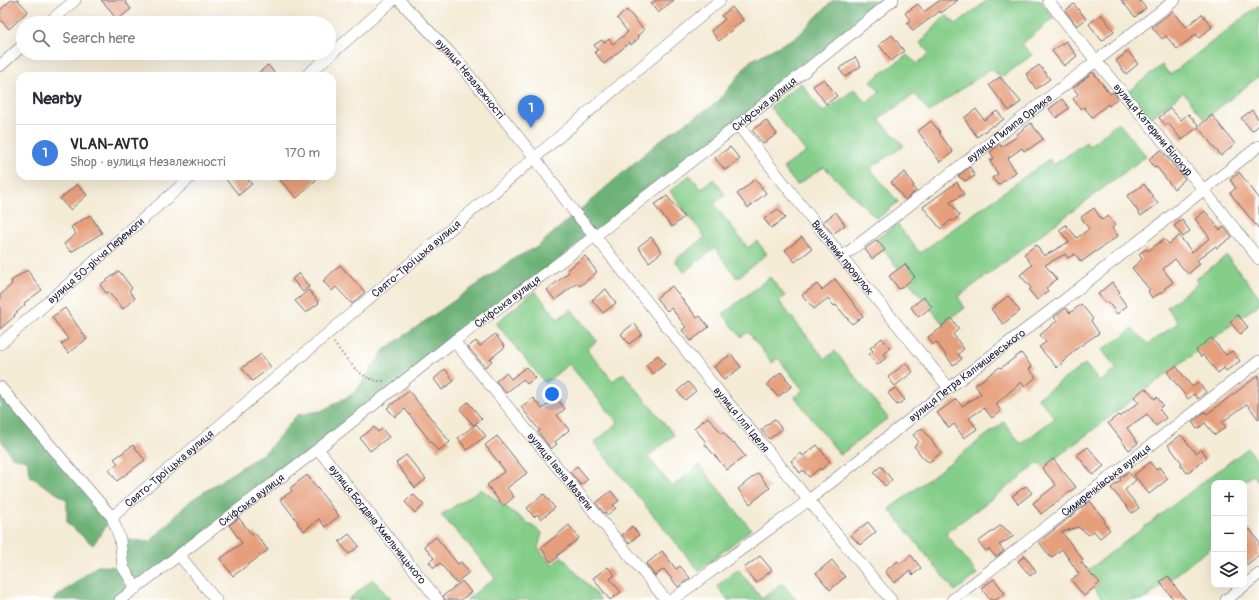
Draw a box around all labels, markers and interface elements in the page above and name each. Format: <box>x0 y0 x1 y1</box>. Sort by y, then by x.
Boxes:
search box <box>16 16 336 60</box>
icon: search <box>30 27 52 49</box>
text: Search here <box>62 29 135 48</box>
street label: вулиця Незалежності <box>433 36 507 121</box>
street label: Скіфська вулиця <box>730 75 799 134</box>
street label: вулиця Катерини Білокур <box>1111 81 1195 179</box>
text: Nearby <box>32 88 81 109</box>
street label: вулиця Пилипа Орлика <box>964 91 1055 166</box>
pin: 1 <box>518 95 544 128</box>
text: VLAN-AVTO <box>70 135 148 154</box>
text: 1 <box>42 145 48 161</box>
text: 170 m <box>285 145 320 161</box>
text: Shop · вулиця Незалежності <box>70 154 226 170</box>
street label: вулиця 50-річчя Перемоги <box>45 215 147 306</box>
street label: Свято-Троїцька вулиця <box>369 218 463 300</box>
street label: Вишневий провулок <box>809 218 877 298</box>
street label: Скіфська вулиця <box>472 273 543 331</box>
street label: вулиця Петра Калнишевського <box>906 326 1028 425</box>
your location <box>542 384 562 404</box>
street label: вулиця Іллі Іделя <box>711 384 772 455</box>
street label: Свято-Троїцька вулиця <box>122 427 216 510</box>
street label: вулиця Івана Мазепи <box>525 430 596 513</box>
street label: Симиренківська вулиця <box>1059 442 1154 519</box>
street label: вулиця Богдана Хмельницького <box>326 462 429 587</box>
street label: Скіфська вулиця <box>216 471 287 529</box>
map controls <box>1211 480 1247 588</box>
button: + <box>1211 480 1247 516</box>
button: − <box>1211 516 1247 552</box>
button: layers <box>1211 552 1247 588</box>

